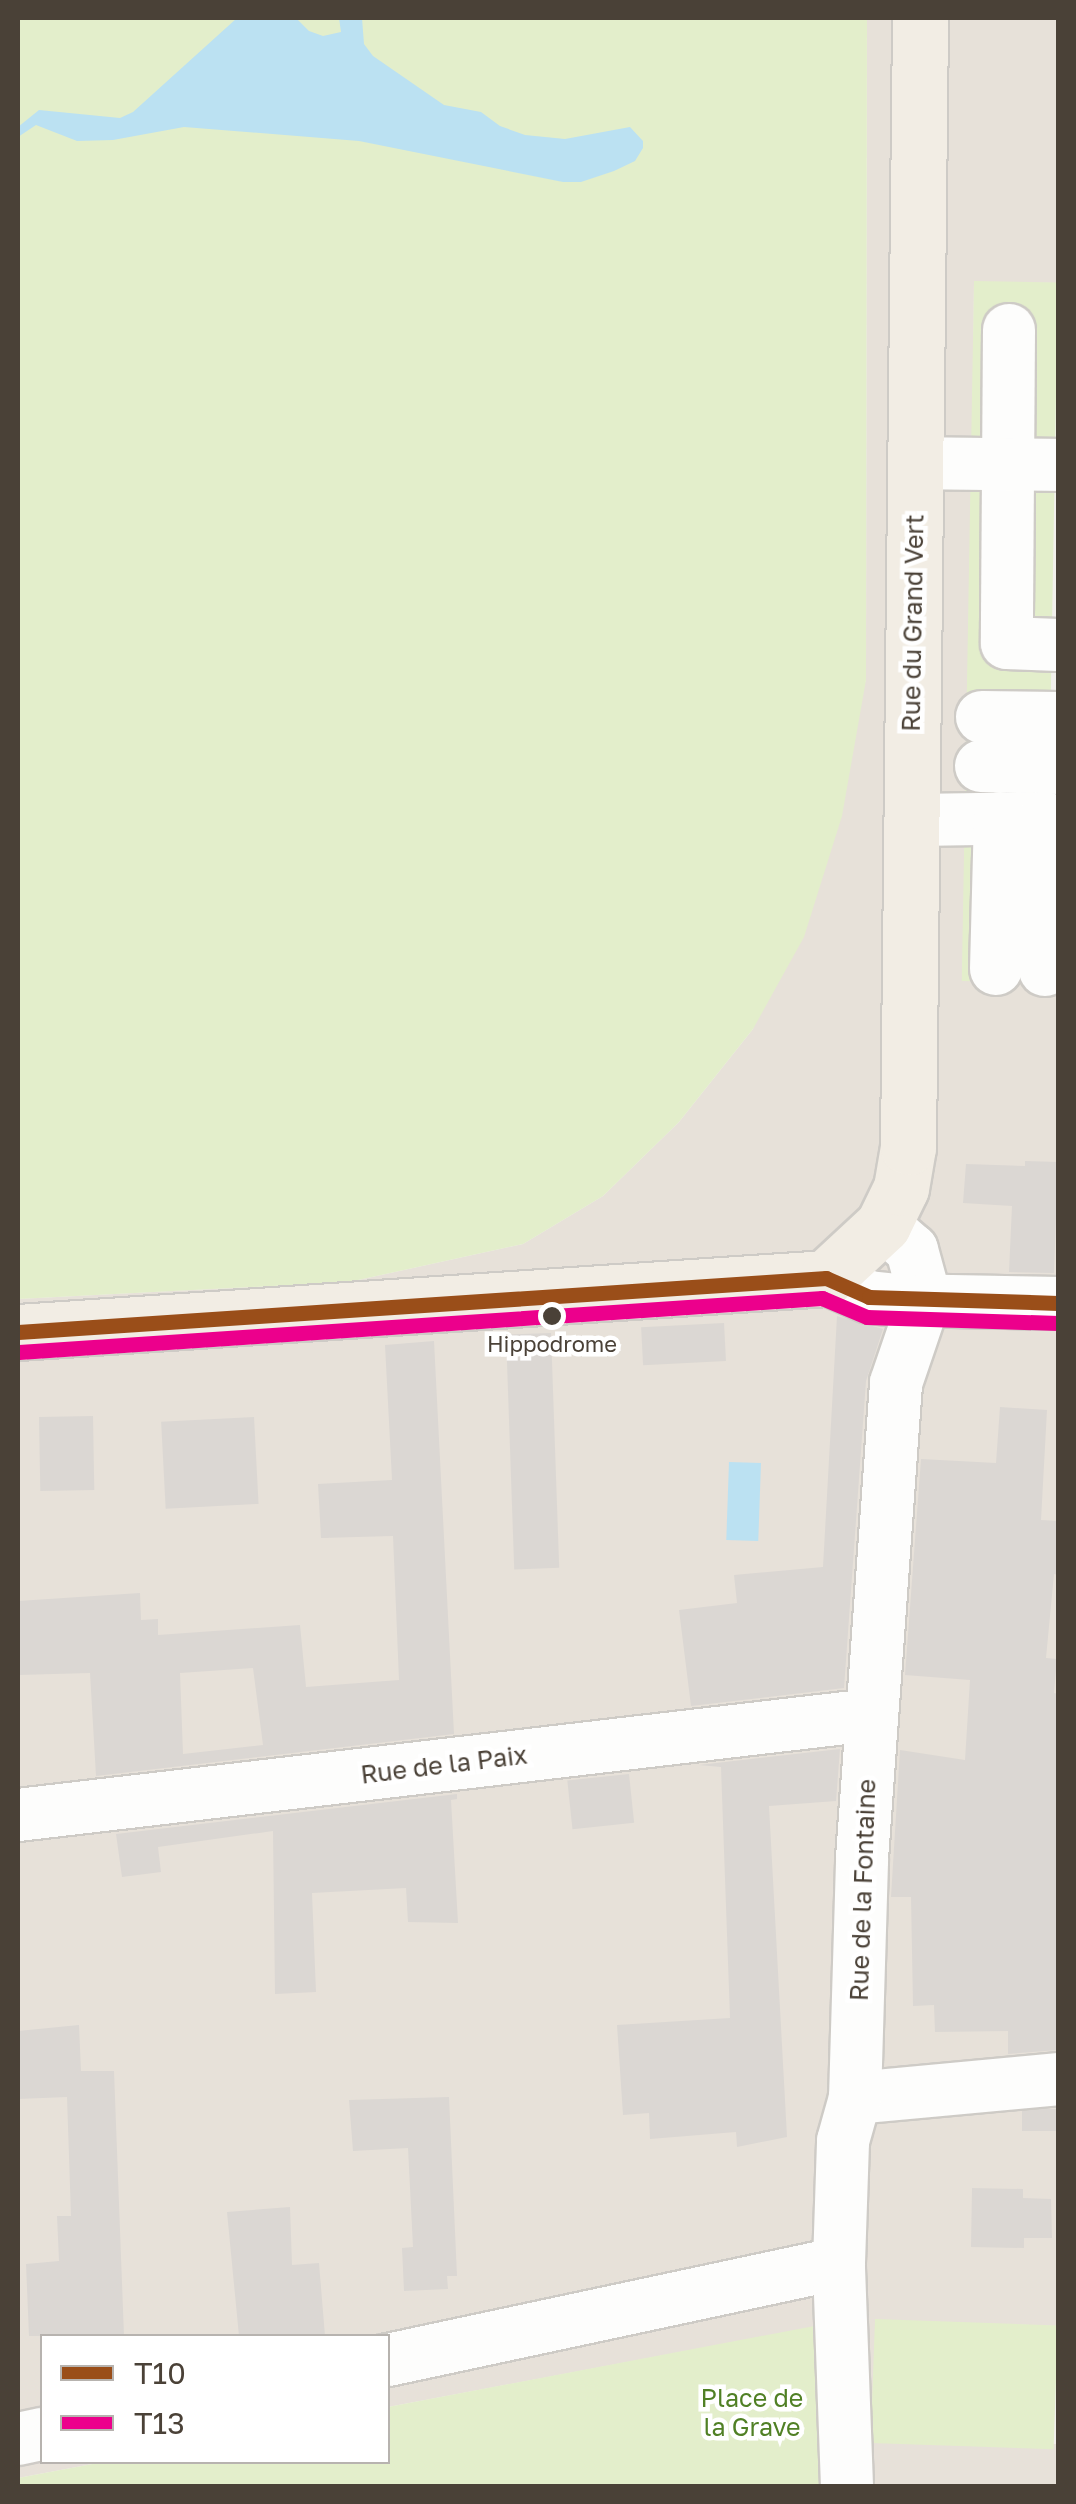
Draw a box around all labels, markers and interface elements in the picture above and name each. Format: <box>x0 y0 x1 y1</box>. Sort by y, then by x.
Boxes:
street label: Rue du Grand Vert <box>896 514 930 732</box>
marker: Hippodrome <box>542 1306 562 1326</box>
place label: Hippodrome <box>487 1331 617 1357</box>
street label: Rue de la Paix <box>359 1740 529 1790</box>
street label: Rue de la Fontaine <box>844 1778 882 2002</box>
legend <box>40 2334 390 2464</box>
text: T10 <box>134 2355 186 2391</box>
park label: Place de la Grave <box>701 2384 803 2443</box>
text: T13 <box>134 2405 185 2441</box>

